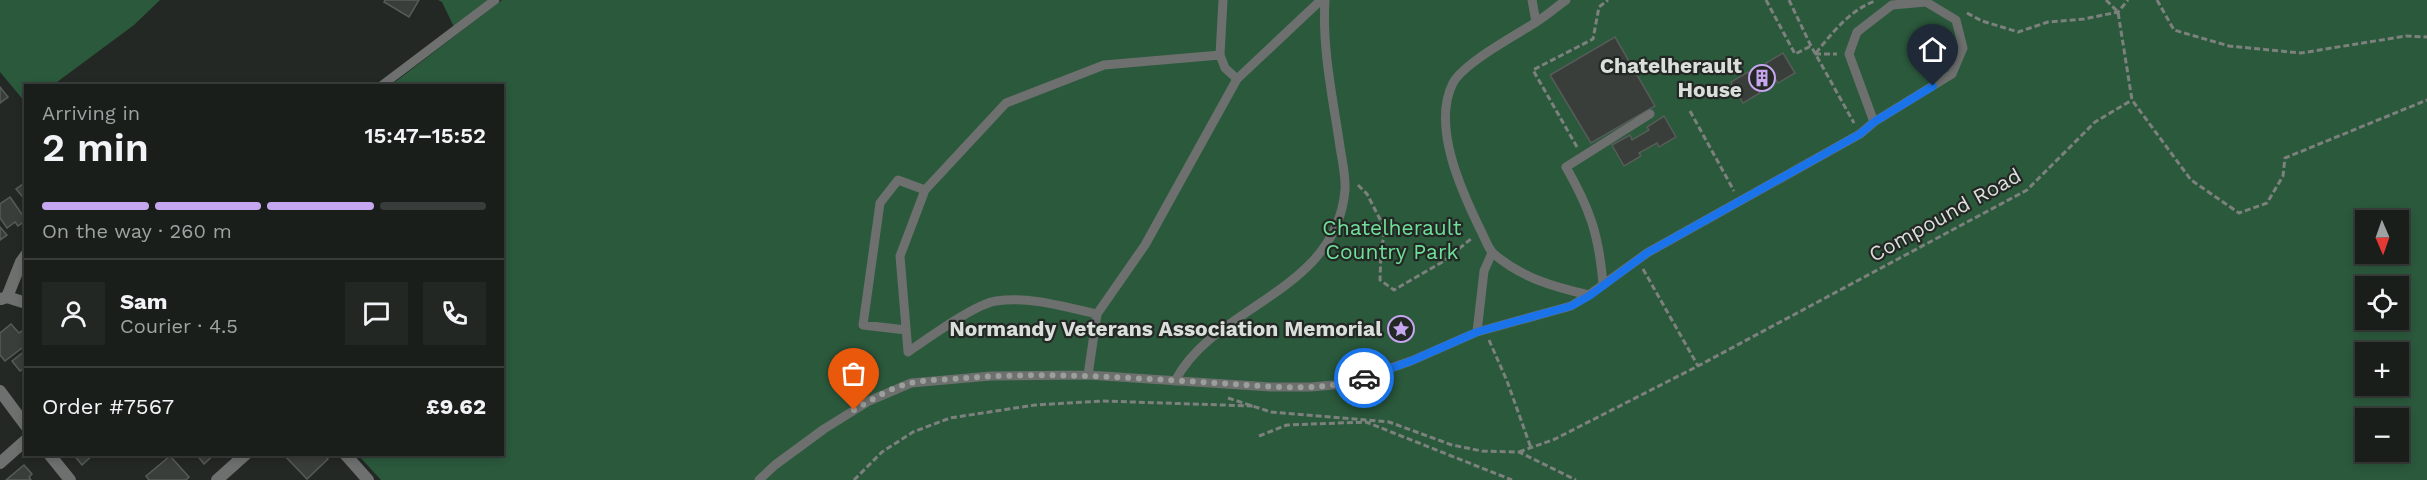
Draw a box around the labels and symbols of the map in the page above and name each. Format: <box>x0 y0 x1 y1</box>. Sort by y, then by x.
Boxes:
pin <box>1907 24 1958 86</box>
place label: Chatelherault House <box>1600 53 1742 102</box>
building icon: Chatelherault House <box>1747 63 1777 93</box>
street label: Compound Road <box>1864 162 2025 267</box>
north arrow <box>2355 210 2409 264</box>
park label: Chatelherault Country Park <box>1322 215 1462 264</box>
place icon: Normandy Veterans Association Memorial <box>1386 314 1416 344</box>
place label: Normandy Veterans Association Memorial <box>949 316 1382 341</box>
pin <box>828 348 879 410</box>
courier <box>1334 348 1394 408</box>

